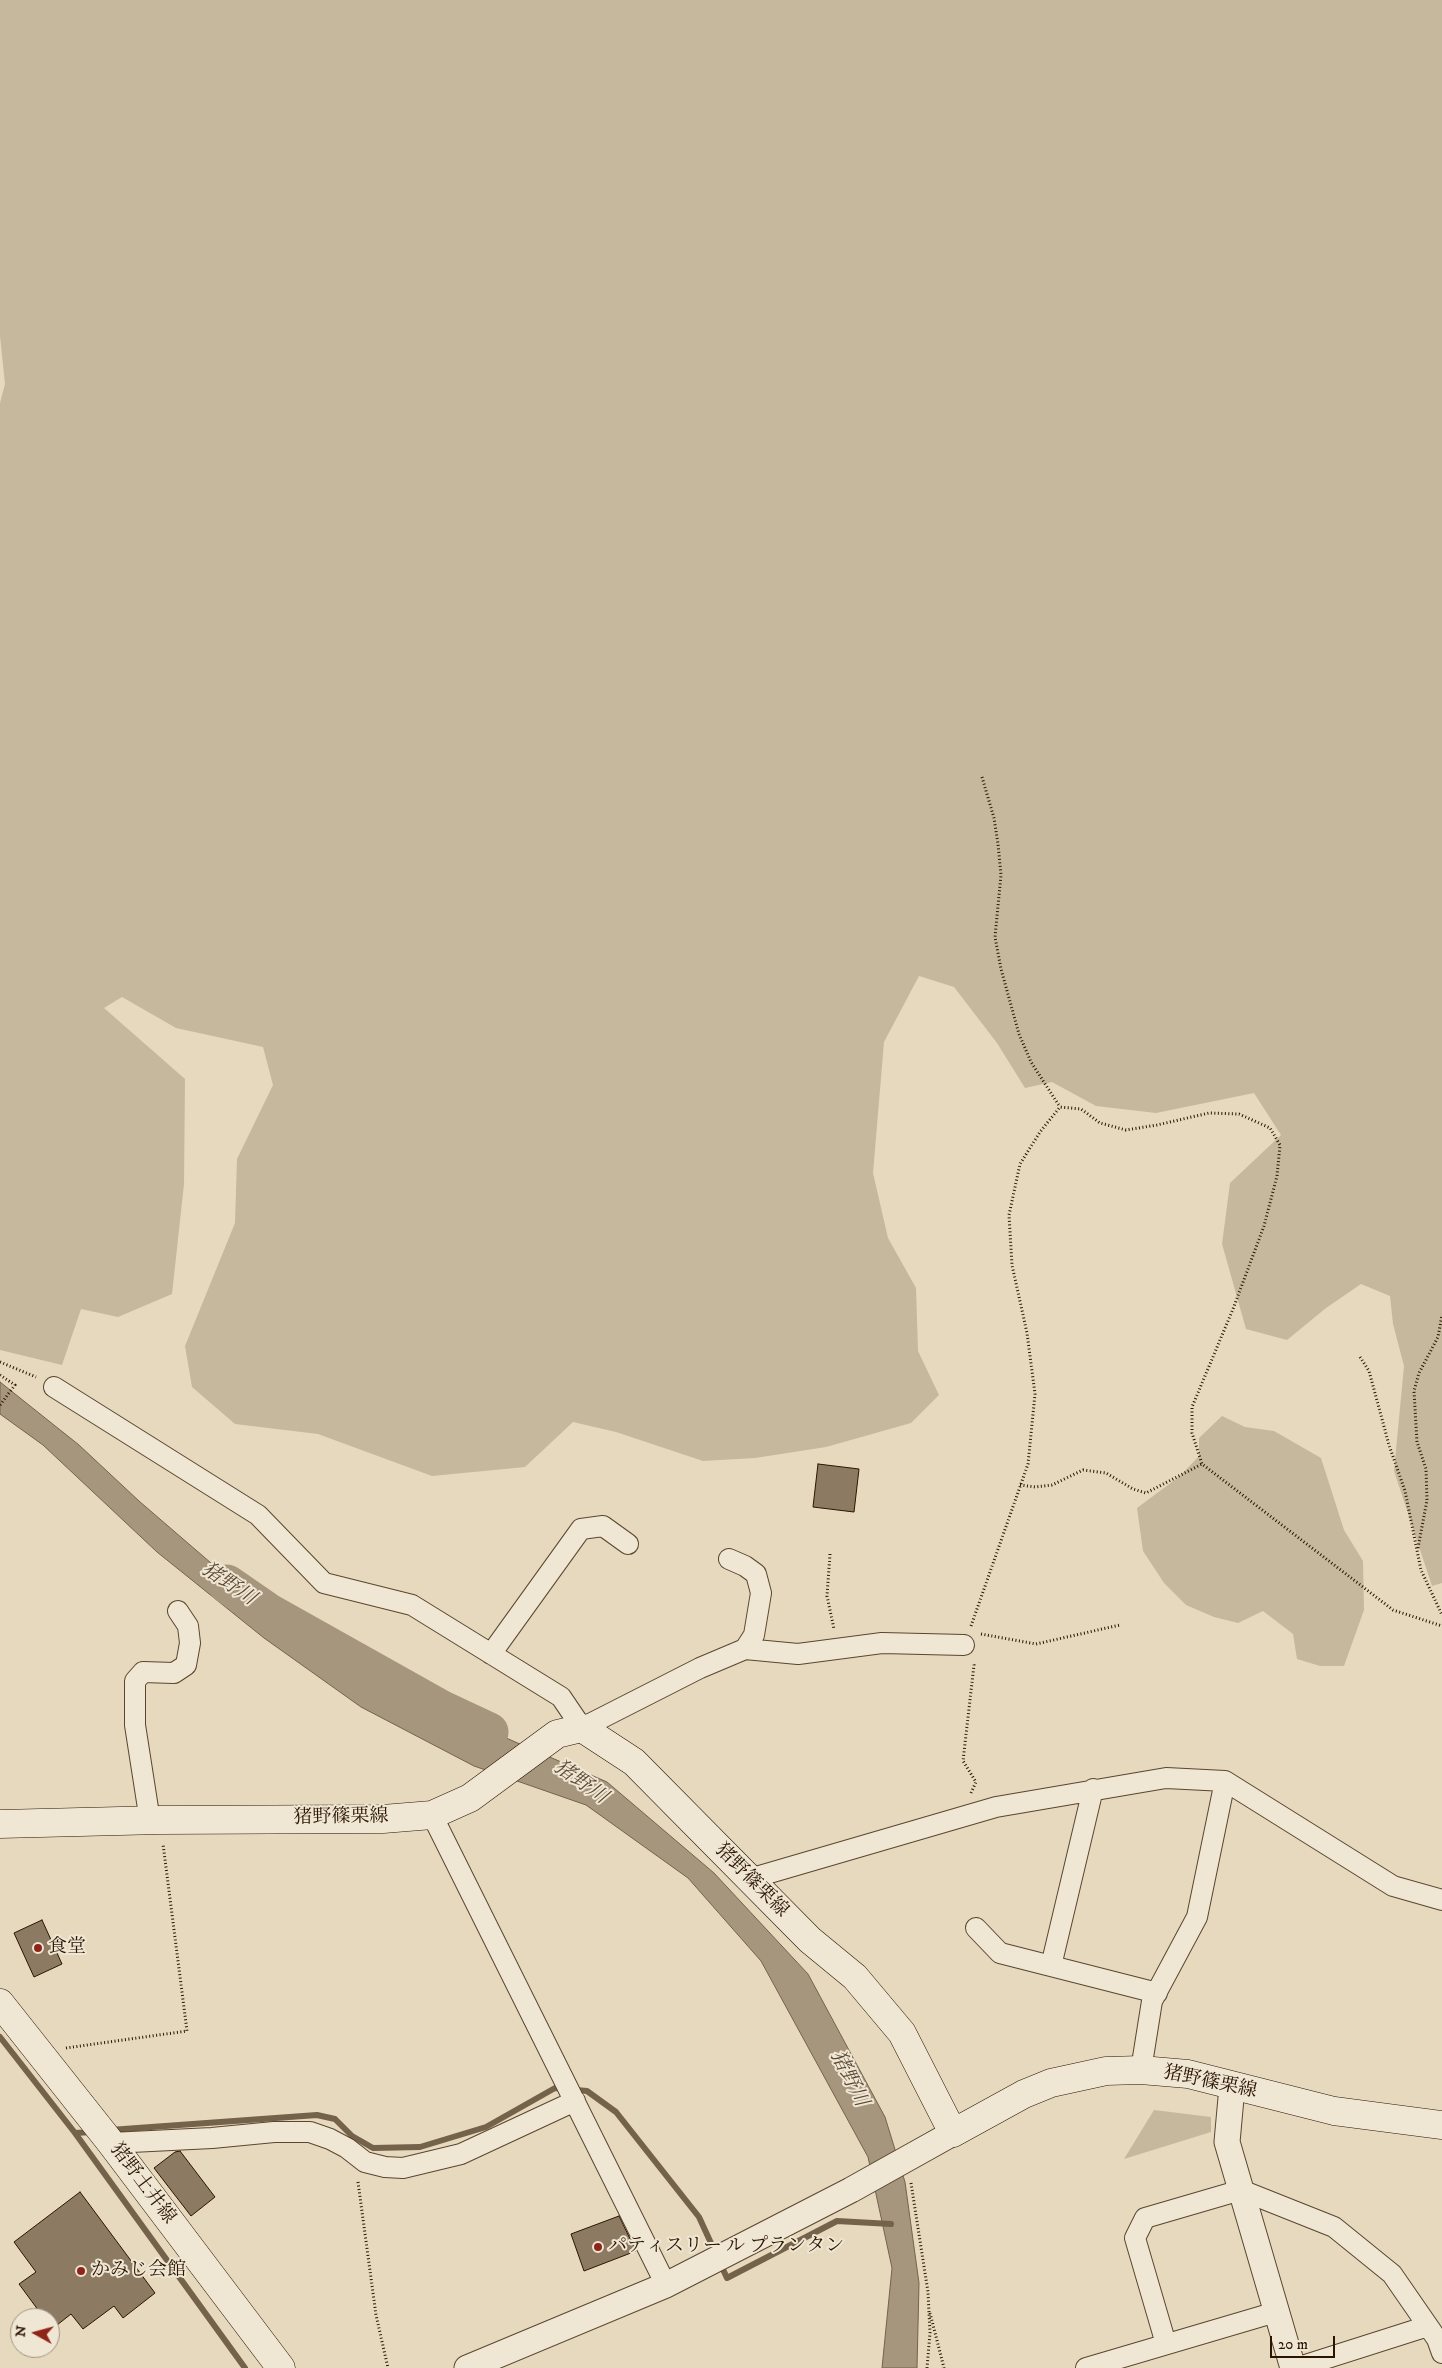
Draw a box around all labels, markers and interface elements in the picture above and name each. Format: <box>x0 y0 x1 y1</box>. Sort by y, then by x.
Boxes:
water label: 猪野川 <box>196 1558 260 1612</box>
water label: 猪野川 <box>549 1756 611 1810</box>
street label: 猪野篠栗線 <box>293 1806 389 1830</box>
street label: 猪野篠栗線 <box>709 1839 793 1923</box>
place label: 食堂 <box>48 1937 86 1959</box>
marker: 食堂 <box>32 1942 44 1954</box>
water label: 猪野川 <box>824 2047 872 2111</box>
street label: 猪野篠栗線 <box>1161 2062 1259 2104</box>
street label: 猪野土井線 <box>104 2139 180 2229</box>
place label: パティスリー ル プランタン <box>608 2236 844 2258</box>
marker: パティスリー ル プランタン <box>592 2241 604 2253</box>
place label: かみじ会館 <box>91 2260 186 2282</box>
marker: かみじ会館 <box>75 2265 87 2277</box>
north arrow <box>10 2308 60 2358</box>
text: N <box>11 2324 31 2338</box>
scale bar <box>1272 2326 1337 2358</box>
text: 20 m <box>1278 2335 1308 2354</box>

